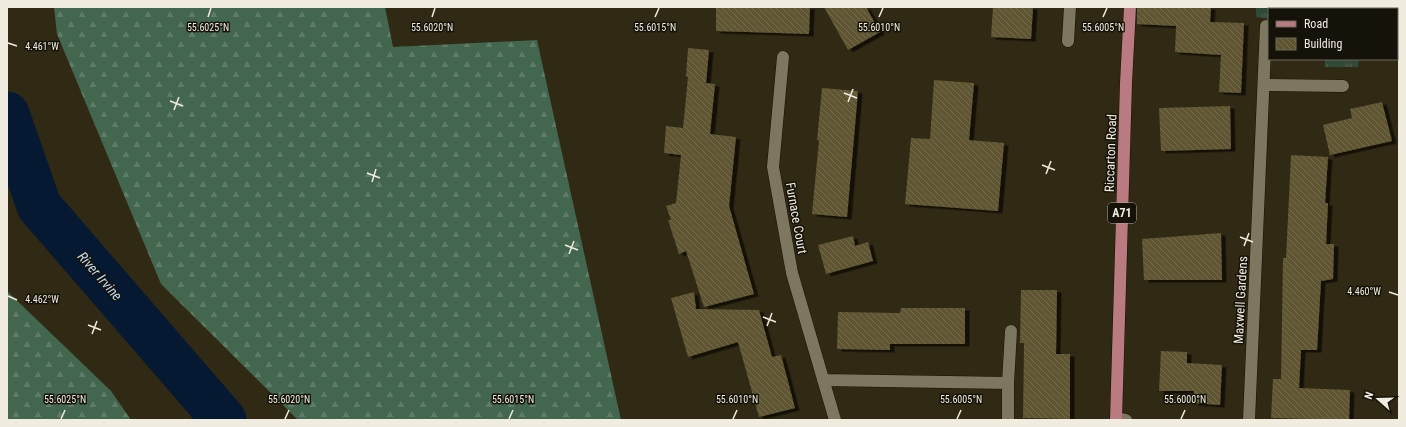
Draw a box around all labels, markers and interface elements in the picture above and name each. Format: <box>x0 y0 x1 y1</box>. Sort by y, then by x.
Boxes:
legend <box>1268 8 1398 60</box>
text: Road <box>1304 17 1328 31</box>
text: 55.6025°N <box>187 22 229 33</box>
text: 55.6020°N <box>411 22 453 33</box>
text: 55.6015°N <box>634 22 676 33</box>
text: 55.6010°N <box>858 22 900 33</box>
text: 55.6005°N <box>1082 22 1124 33</box>
text: Building <box>1304 37 1342 51</box>
text: 4.461°W <box>25 41 59 52</box>
street label: Riccarton Road <box>1102 114 1119 192</box>
street label: Furnace Court <box>783 181 810 255</box>
road number: A71 <box>1108 203 1136 223</box>
water label: River Irvine <box>75 248 125 304</box>
street label: Maxwell Gardens <box>1231 256 1250 344</box>
text: 4.460°W <box>1347 286 1381 297</box>
text: 4.462°W <box>25 294 59 305</box>
north arrow <box>1358 379 1398 419</box>
text: N <box>1362 390 1376 401</box>
text: 55.6025°N <box>44 394 86 405</box>
text: 55.6020°N <box>268 394 310 405</box>
text: 55.6015°N <box>492 394 534 405</box>
text: 55.6010°N <box>716 394 758 405</box>
text: 55.6005°N <box>940 394 982 405</box>
text: 55.6000°N <box>1164 394 1206 405</box>

